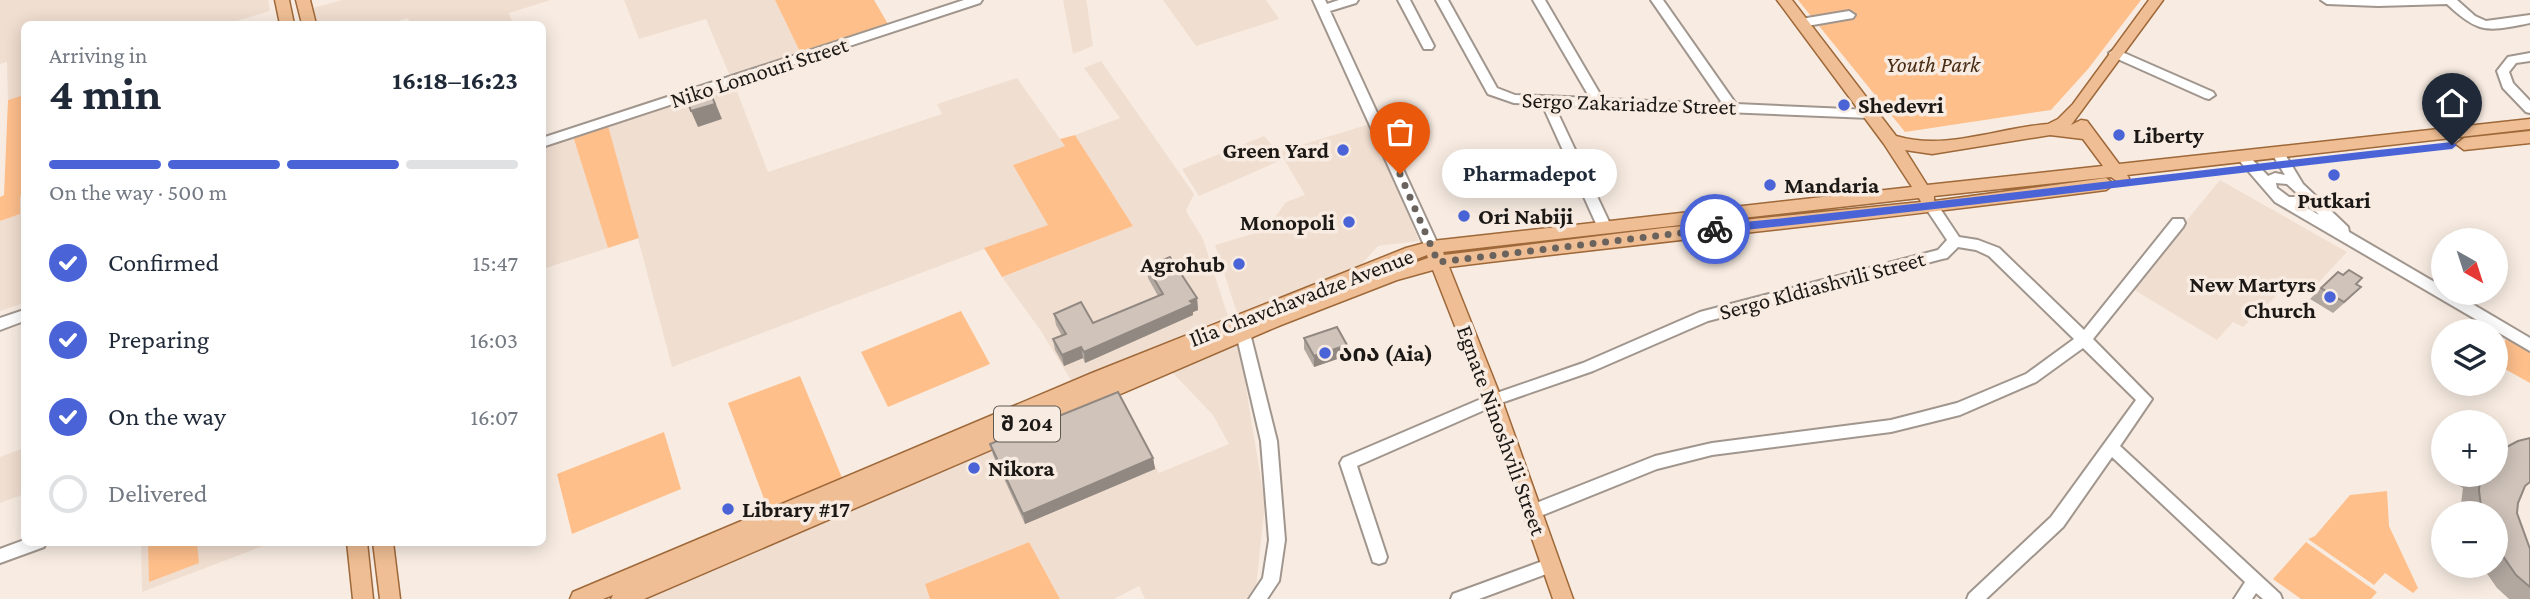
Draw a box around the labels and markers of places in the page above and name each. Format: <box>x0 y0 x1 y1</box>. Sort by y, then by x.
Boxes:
pin <box>2422 73 2482 145</box>
place label: Shedevri <box>1858 92 1944 118</box>
marker: Shedevri <box>1836 97 1852 113</box>
pin <box>1370 102 1430 174</box>
place label: Liberty <box>2133 122 2204 148</box>
marker: Liberty <box>2111 127 2127 143</box>
place label: Green Yard <box>1223 137 1329 163</box>
marker: Green Yard <box>1335 142 1351 158</box>
callout: Pharmadepot <box>1442 150 1617 198</box>
marker: Putkari <box>2326 167 2342 183</box>
place label: Mandaria <box>1784 172 1880 198</box>
marker: Mandaria <box>1762 177 1778 193</box>
place label: Putkari <box>2297 187 2371 213</box>
place label: Ori Nabiji <box>1478 203 1573 229</box>
marker: Ori Nabiji <box>1456 208 1472 224</box>
place label: Monopoli <box>1240 209 1335 235</box>
marker: Monopoli <box>1341 214 1357 230</box>
place label: Agrohub <box>1139 251 1225 277</box>
marker: Agrohub <box>1231 256 1247 272</box>
place label: New Martyrs Church <box>2189 271 2316 323</box>
marker: New Martyrs Church <box>2322 289 2338 305</box>
place label: აია (Aia) <box>1339 340 1433 367</box>
marker: აია (Aia) <box>1317 345 1333 361</box>
place label: Nikora <box>988 455 1055 481</box>
marker: Nikora <box>966 460 982 476</box>
place label: Library #17 <box>742 496 850 522</box>
marker: Library #17 <box>720 501 736 517</box>

